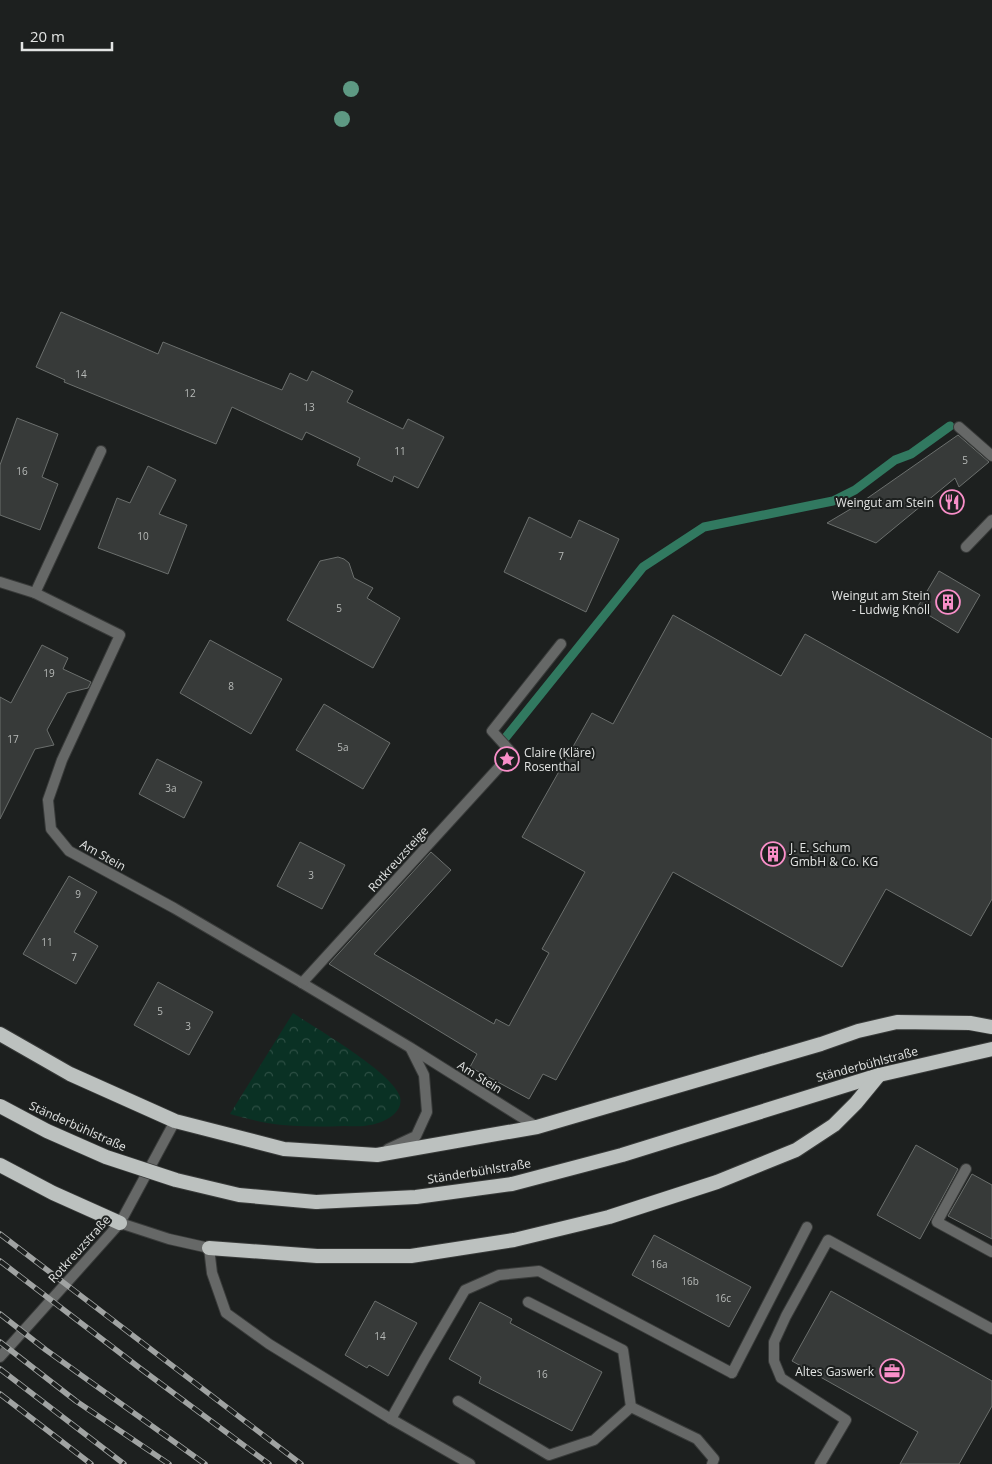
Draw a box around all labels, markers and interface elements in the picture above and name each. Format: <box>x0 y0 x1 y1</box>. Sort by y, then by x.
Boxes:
scale bar <box>22 20 112 52</box>
text: 20 m <box>30 26 65 46</box>
house number: 14 <box>75 367 87 381</box>
house number: 12 <box>184 386 196 400</box>
house number: 13 <box>303 400 315 414</box>
house number: 11 <box>394 444 406 458</box>
house number: 5 <box>962 453 968 467</box>
house number: 16 <box>16 464 28 478</box>
restaurant icon: Weingut am Stein <box>939 489 965 515</box>
place label: Weingut am Stein <box>836 494 934 511</box>
house number: 10 <box>137 529 149 543</box>
house number: 7 <box>558 549 564 563</box>
place label: Weingut am Stein - Ludwig Knoll <box>832 587 930 618</box>
building icon: Weingut am Stein - Ludwig Knoll <box>935 589 961 615</box>
house number: 5 <box>336 601 342 615</box>
house number: 19 <box>43 666 55 680</box>
house number: 8 <box>228 679 234 693</box>
house number: 17 <box>7 732 19 746</box>
house number: 5a <box>337 740 349 754</box>
place label: Claire (Kläre) Rosenthal <box>524 744 595 775</box>
place icon: Claire (Kläre) Rosenthal <box>494 746 520 772</box>
house number: 3a <box>165 781 177 795</box>
street label: Rotkreuzsteige <box>364 822 432 895</box>
street label: Am Stein <box>77 835 129 875</box>
place label: J. E. Schum GmbH & Co. KG <box>789 839 878 870</box>
building icon: J. E. Schum GmbH & Co. KG <box>760 841 786 867</box>
house number: 3 <box>308 868 314 882</box>
house number: 9 <box>75 887 81 901</box>
house number: 11 <box>41 935 53 949</box>
house number: 7 <box>71 950 77 964</box>
house number: 5 <box>157 1004 163 1018</box>
house number: 3 <box>185 1019 191 1033</box>
street label: Ständerbühlstraße <box>814 1042 920 1086</box>
street label: Am Stein <box>454 1057 506 1097</box>
street label: Ständerbühlstraße <box>27 1097 130 1155</box>
street label: Ständerbühlstraße <box>426 1154 532 1188</box>
street label: Rotkreuzstraße <box>44 1211 114 1287</box>
house number: 16a <box>651 1257 668 1271</box>
house number: 16b <box>681 1274 699 1288</box>
house number: 16c <box>715 1291 731 1305</box>
house number: 14 <box>374 1329 386 1343</box>
office icon: Altes Gaswerk <box>879 1358 905 1384</box>
place label: Altes Gaswerk <box>795 1363 875 1380</box>
house number: 16 <box>536 1367 548 1381</box>

